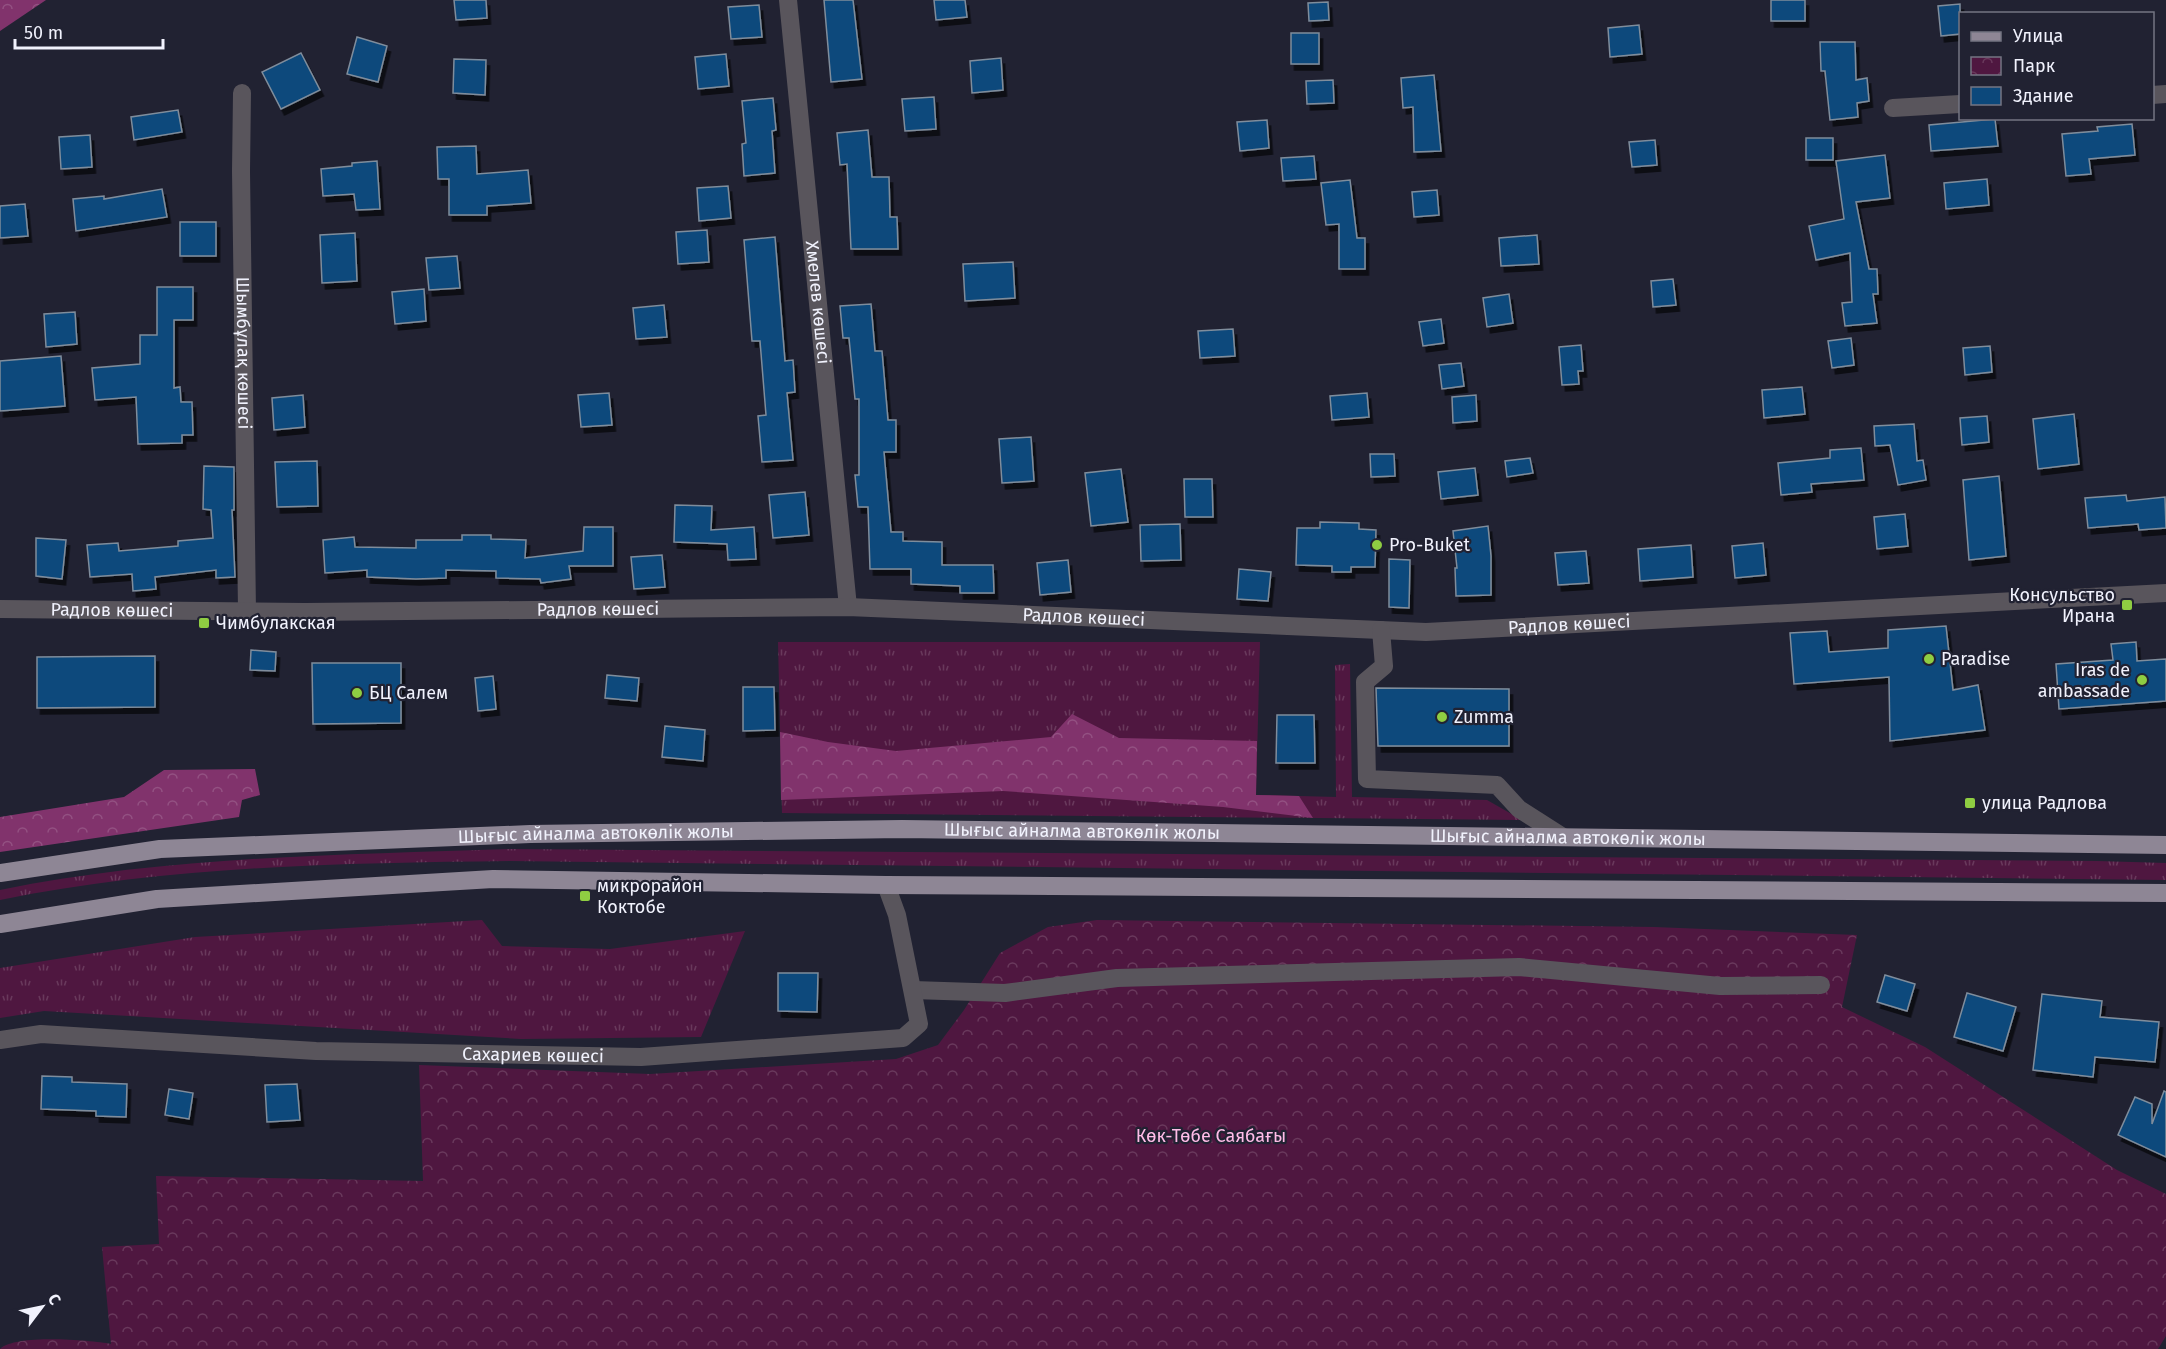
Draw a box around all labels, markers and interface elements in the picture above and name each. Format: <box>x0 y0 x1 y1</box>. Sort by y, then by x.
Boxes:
scale bar <box>15 12 164 50</box>
legend <box>1959 12 2154 120</box>
text: 50 m <box>24 22 63 44</box>
text: Улица <box>2013 25 2063 47</box>
text: Парк <box>2013 55 2056 77</box>
text: Здание <box>2013 85 2074 107</box>
street label: Хмелев көшесі <box>801 240 835 365</box>
street label: Шымбұлақ көшесі <box>231 276 256 430</box>
place label: Pro-Buket <box>1389 534 1471 556</box>
marker: Pro-Buket <box>1370 538 1384 552</box>
place label: Консульство Ирана <box>2009 584 2115 627</box>
street label: Радлов көшесі <box>51 598 173 622</box>
street label: Радлов көшесі <box>536 598 659 621</box>
marker: Консульство Ирана <box>2120 598 2134 612</box>
street label: Радлов көшесі <box>1022 604 1146 631</box>
street label: Радлов көшесі <box>1507 610 1631 639</box>
place label: Чимбулакская <box>216 612 336 634</box>
marker: Чимбулакская <box>197 616 211 630</box>
place label: Paradise <box>1941 648 2010 670</box>
marker: Paradise <box>1922 652 1936 666</box>
place label: Iras de ambassade <box>2038 659 2130 702</box>
marker: Iras de ambassade <box>2135 673 2149 687</box>
place label: БЦ Салем <box>369 682 448 704</box>
marker: БЦ Салем <box>350 686 364 700</box>
place label: Zumma <box>1454 706 1514 728</box>
marker: Zumma <box>1435 710 1449 724</box>
place label: улица Радлова <box>1982 792 2107 814</box>
marker: улица Радлова <box>1963 796 1977 810</box>
street label: Шығыс айналма автокөлік жолы <box>944 819 1220 844</box>
street label: Шығыс айналма автокөлік жолы <box>457 820 734 848</box>
street label: Шығыс айналма автокөлік жолы <box>1430 825 1706 850</box>
place label: микрорайон Коктобе <box>597 875 703 918</box>
marker: микрорайон Коктобе <box>578 889 592 903</box>
street label: Сахариев көшесі <box>462 1043 604 1067</box>
park label: Көк-Төбе Саябағы <box>1136 1125 1286 1147</box>
north arrow <box>12 1277 72 1337</box>
text: С <box>44 1290 65 1309</box>

